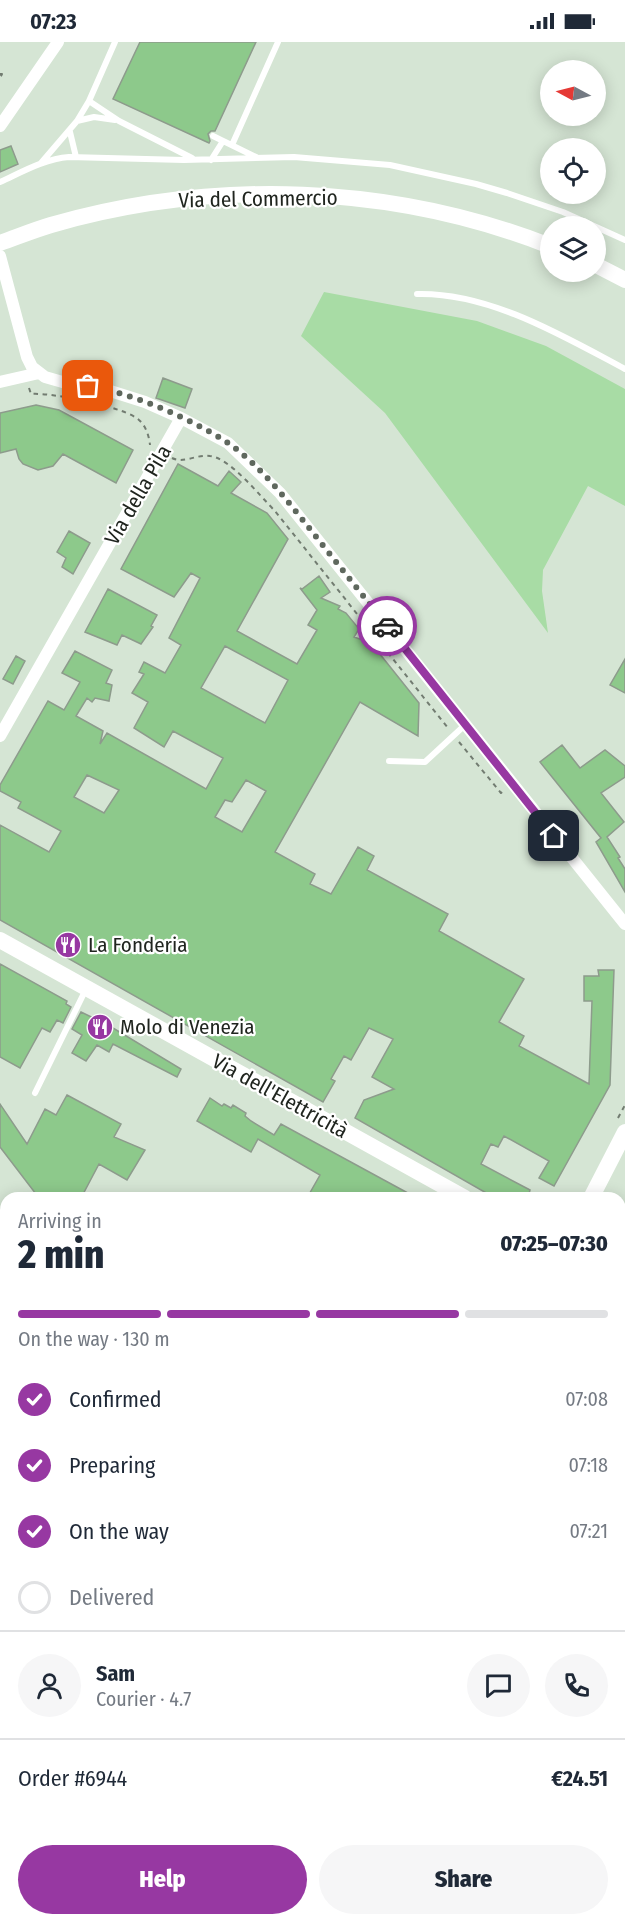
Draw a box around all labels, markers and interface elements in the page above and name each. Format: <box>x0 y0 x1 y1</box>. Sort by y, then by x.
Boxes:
text: 07:23 <box>30 8 77 35</box>
north arrow <box>540 60 606 126</box>
map controls <box>540 60 606 282</box>
button: locate <box>540 138 606 204</box>
street label: Via del Commercio <box>178 185 338 213</box>
button: layers <box>540 216 606 282</box>
pin <box>62 360 113 411</box>
icon: bag <box>71 369 104 402</box>
street label: Via della Pila <box>99 440 177 550</box>
courier <box>357 596 417 656</box>
icon: car <box>371 610 404 643</box>
pin <box>528 810 579 861</box>
icon: home <box>537 819 570 852</box>
restaurant icon: La Fonderia <box>53 930 83 960</box>
place label: La Fonderia <box>88 932 188 958</box>
restaurant icon: Molo di Venezia <box>85 1012 115 1042</box>
place label: Molo di Venezia <box>120 1014 255 1040</box>
street label: Via dell'Elettricità <box>208 1048 352 1144</box>
text: Arriving in <box>18 1209 102 1233</box>
text: 07:25–07:30 <box>500 1230 608 1257</box>
text: 2 min <box>18 1232 104 1278</box>
text: On the way · 130 m <box>18 1327 170 1351</box>
icon: check <box>18 1383 51 1416</box>
text: Confirmed <box>69 1386 162 1413</box>
text: 07:08 <box>565 1387 608 1411</box>
icon: check <box>18 1449 51 1482</box>
text: Preparing <box>69 1452 155 1479</box>
text: 07:18 <box>569 1453 608 1477</box>
icon: check <box>18 1515 51 1548</box>
text: On the way <box>69 1518 169 1545</box>
text: 07:21 <box>569 1519 608 1543</box>
text: Delivered <box>69 1584 154 1611</box>
button: person <box>18 1654 81 1717</box>
button: chat <box>467 1654 530 1717</box>
button: phone <box>545 1654 608 1717</box>
text: Sam <box>96 1660 135 1687</box>
text: Courier · 4.7 <box>96 1687 191 1711</box>
text: Order #6944 <box>18 1765 127 1792</box>
text: €24.51 <box>551 1765 608 1792</box>
button: Help <box>18 1845 307 1914</box>
button: Share <box>319 1845 608 1914</box>

